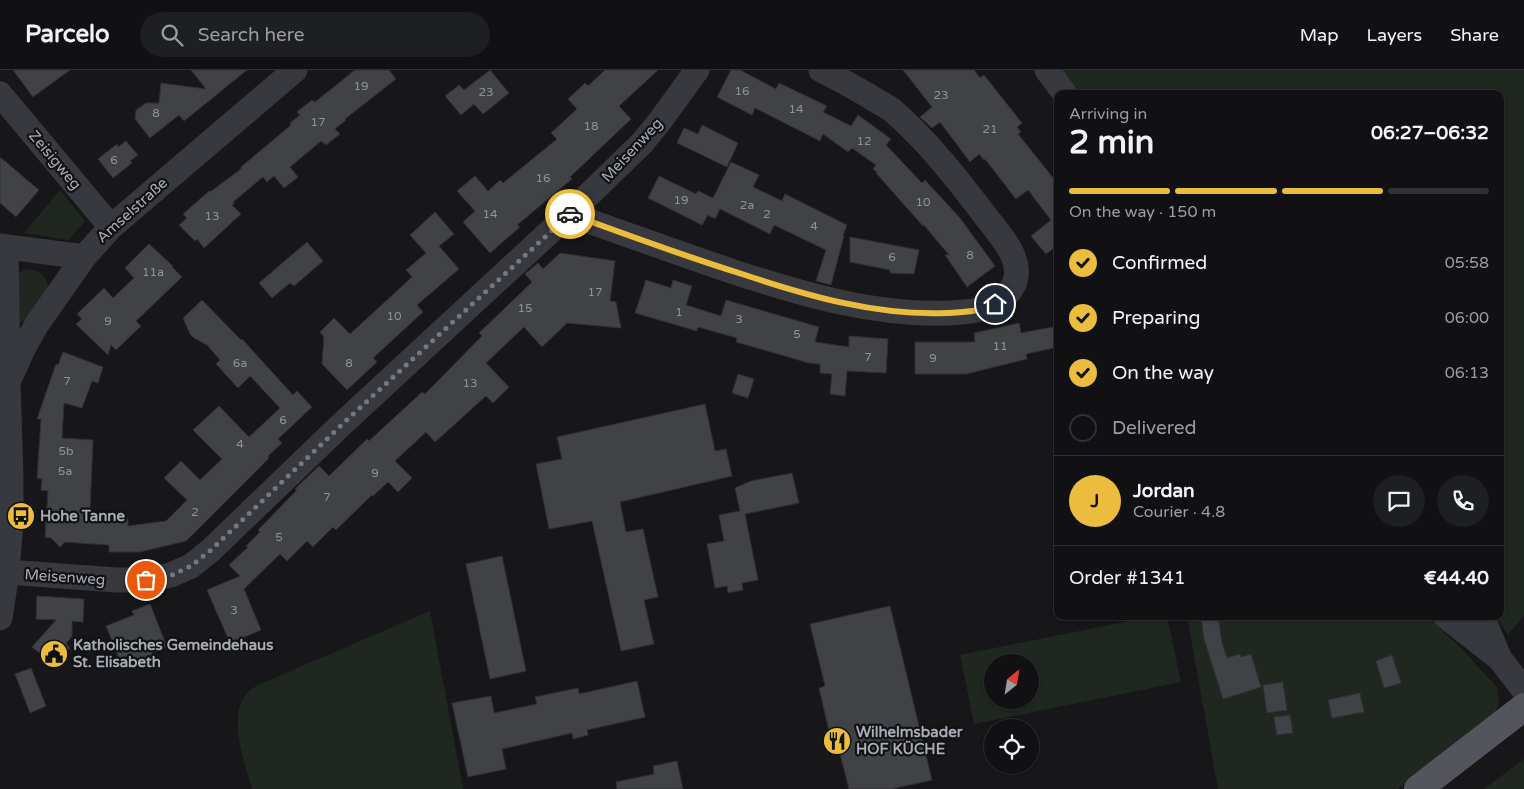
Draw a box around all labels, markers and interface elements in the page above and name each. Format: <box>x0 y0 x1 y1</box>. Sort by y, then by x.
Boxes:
search box <box>140 12 490 57</box>
text: Parcelo <box>25 20 110 49</box>
icon: search <box>158 21 186 49</box>
text: Search here <box>198 24 305 46</box>
text: Map <box>1300 24 1339 46</box>
text: Layers <box>1367 24 1422 46</box>
text: Share <box>1450 24 1499 46</box>
house number: 19 <box>353 79 369 93</box>
house number: 16 <box>734 84 750 98</box>
house number: 23 <box>478 85 494 99</box>
house number: 23 <box>933 88 949 102</box>
house number: 14 <box>788 102 804 116</box>
text: Arriving in <box>1069 104 1147 124</box>
house number: 8 <box>152 106 160 120</box>
street label: Meisenweg <box>598 114 666 186</box>
house number: 17 <box>310 115 326 129</box>
house number: 18 <box>583 119 599 133</box>
house number: 21 <box>982 122 998 136</box>
text: 06:27–06:32 <box>1371 122 1489 144</box>
text: 2 min <box>1069 124 1154 162</box>
street label: Zeisigweg <box>25 127 85 193</box>
house number: 12 <box>856 134 872 148</box>
house number: 6 <box>110 153 118 167</box>
house number: 16 <box>535 171 551 185</box>
street label: Amselstraße <box>93 174 171 246</box>
courier <box>545 189 595 239</box>
house number: 19 <box>673 193 689 207</box>
house number: 10 <box>915 195 931 209</box>
house number: 2a <box>740 198 754 212</box>
icon: car <box>556 200 584 228</box>
text: On the way · 150 m <box>1069 202 1216 222</box>
house number: 14 <box>482 207 498 221</box>
house number: 2 <box>763 207 771 221</box>
house number: 13 <box>204 209 220 223</box>
house number: 4 <box>810 219 818 233</box>
house number: 8 <box>966 248 974 262</box>
icon: check <box>1069 249 1097 277</box>
house number: 6 <box>888 250 896 264</box>
text: Confirmed <box>1112 252 1207 274</box>
text: 05:58 <box>1445 253 1489 273</box>
house number: 11a <box>142 265 164 279</box>
pin <box>974 283 1016 325</box>
house number: 17 <box>587 285 603 299</box>
icon: home <box>981 290 1009 318</box>
house number: 15 <box>517 301 533 315</box>
icon: check <box>1069 304 1097 332</box>
house number: 1 <box>675 305 683 319</box>
text: Preparing <box>1112 307 1201 329</box>
text: 06:00 <box>1445 308 1489 328</box>
house number: 10 <box>386 309 402 323</box>
house number: 3 <box>735 312 743 326</box>
house number: 9 <box>104 314 112 328</box>
house number: 5 <box>793 327 801 341</box>
house number: 11 <box>992 339 1008 353</box>
house number: 7 <box>864 350 872 364</box>
house number: 9 <box>929 351 937 365</box>
house number: 6a <box>233 356 247 370</box>
house number: 8 <box>345 356 353 370</box>
icon: check <box>1069 359 1097 387</box>
text: On the way <box>1112 362 1214 384</box>
text: 06:13 <box>1445 363 1489 383</box>
house number: 7 <box>63 374 71 388</box>
house number: 13 <box>462 376 478 390</box>
house number: 6 <box>279 413 287 427</box>
text: Delivered <box>1112 417 1197 439</box>
house number: 4 <box>236 437 244 451</box>
house number: 5b <box>58 444 74 458</box>
house number: 5a <box>58 464 72 478</box>
house number: 9 <box>371 466 379 480</box>
button: chat <box>1373 475 1425 527</box>
button: phone <box>1437 475 1489 527</box>
text: Jordan <box>1133 480 1195 502</box>
house number: 7 <box>323 490 331 504</box>
text: J <box>1091 490 1099 512</box>
bus stop icon: Hohe Tanne <box>6 501 36 531</box>
text: Courier · 4.8 <box>1133 502 1225 522</box>
house number: 2 <box>191 505 199 519</box>
place label: Hohe Tanne <box>40 507 125 525</box>
house number: 5 <box>275 530 283 544</box>
pin <box>125 559 167 601</box>
street label: Meisenweg <box>24 565 106 589</box>
icon: bag <box>132 566 160 594</box>
text: Order #1341 <box>1069 567 1186 589</box>
text: €44.40 <box>1424 567 1489 589</box>
house number: 3 <box>230 603 238 617</box>
place label: Katholisches Gemeindehaus St. Elisabeth <box>73 636 273 671</box>
public building icon: Katholisches Gemeindehaus St. Elisabeth <box>39 639 69 669</box>
north arrow <box>984 654 1039 709</box>
map controls <box>984 654 1039 774</box>
button: locate <box>984 719 1039 774</box>
place label: Wilhelmsbader HOF KÜCHE <box>856 723 963 758</box>
restaurant icon: Wilhelmsbader HOF KÜCHE <box>822 726 852 756</box>

